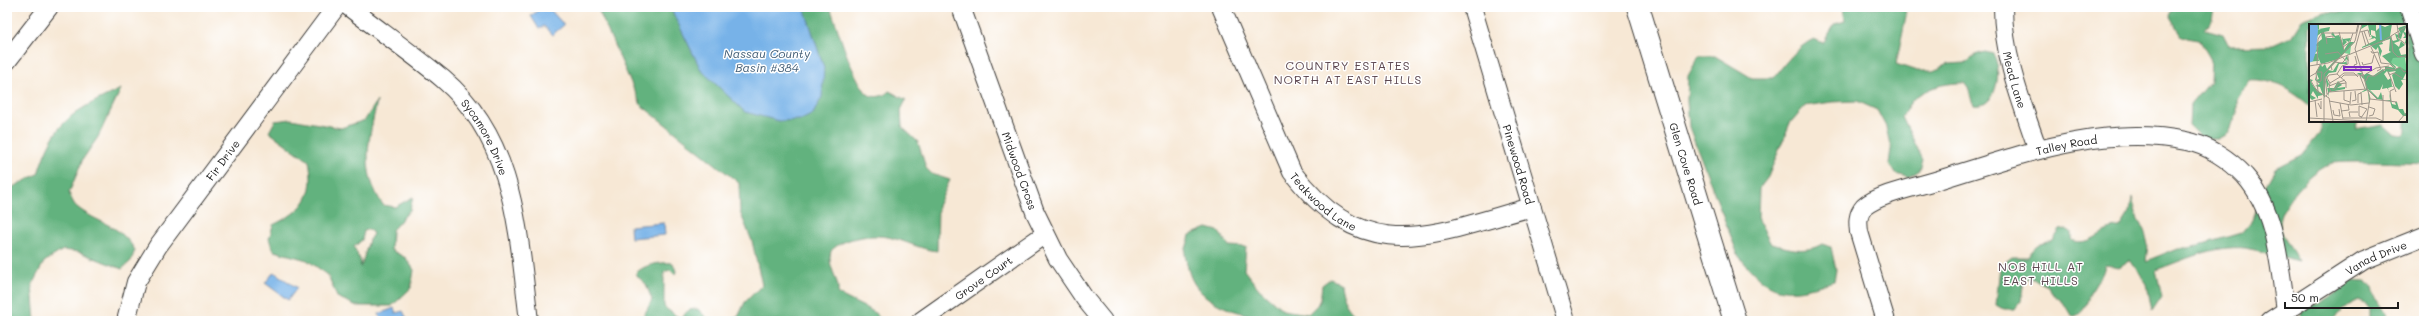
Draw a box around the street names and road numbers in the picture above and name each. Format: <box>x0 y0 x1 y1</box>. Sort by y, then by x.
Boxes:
street label: Mead Lane <box>2000 50 2031 110</box>
street label: Sycamore Drive <box>458 95 512 177</box>
street label: Glen Cove Road <box>1667 121 1706 207</box>
street label: Pinewood Road <box>1500 122 1538 206</box>
street label: Midwood Cross <box>999 130 1041 212</box>
street label: Talley Road <box>2034 131 2098 158</box>
street label: Fir Drive <box>202 136 243 183</box>
street label: Teakwood Lane <box>1287 169 1359 234</box>
street label: Vanad Drive <box>2342 236 2409 278</box>
street label: Grove Court <box>951 252 1015 303</box>

